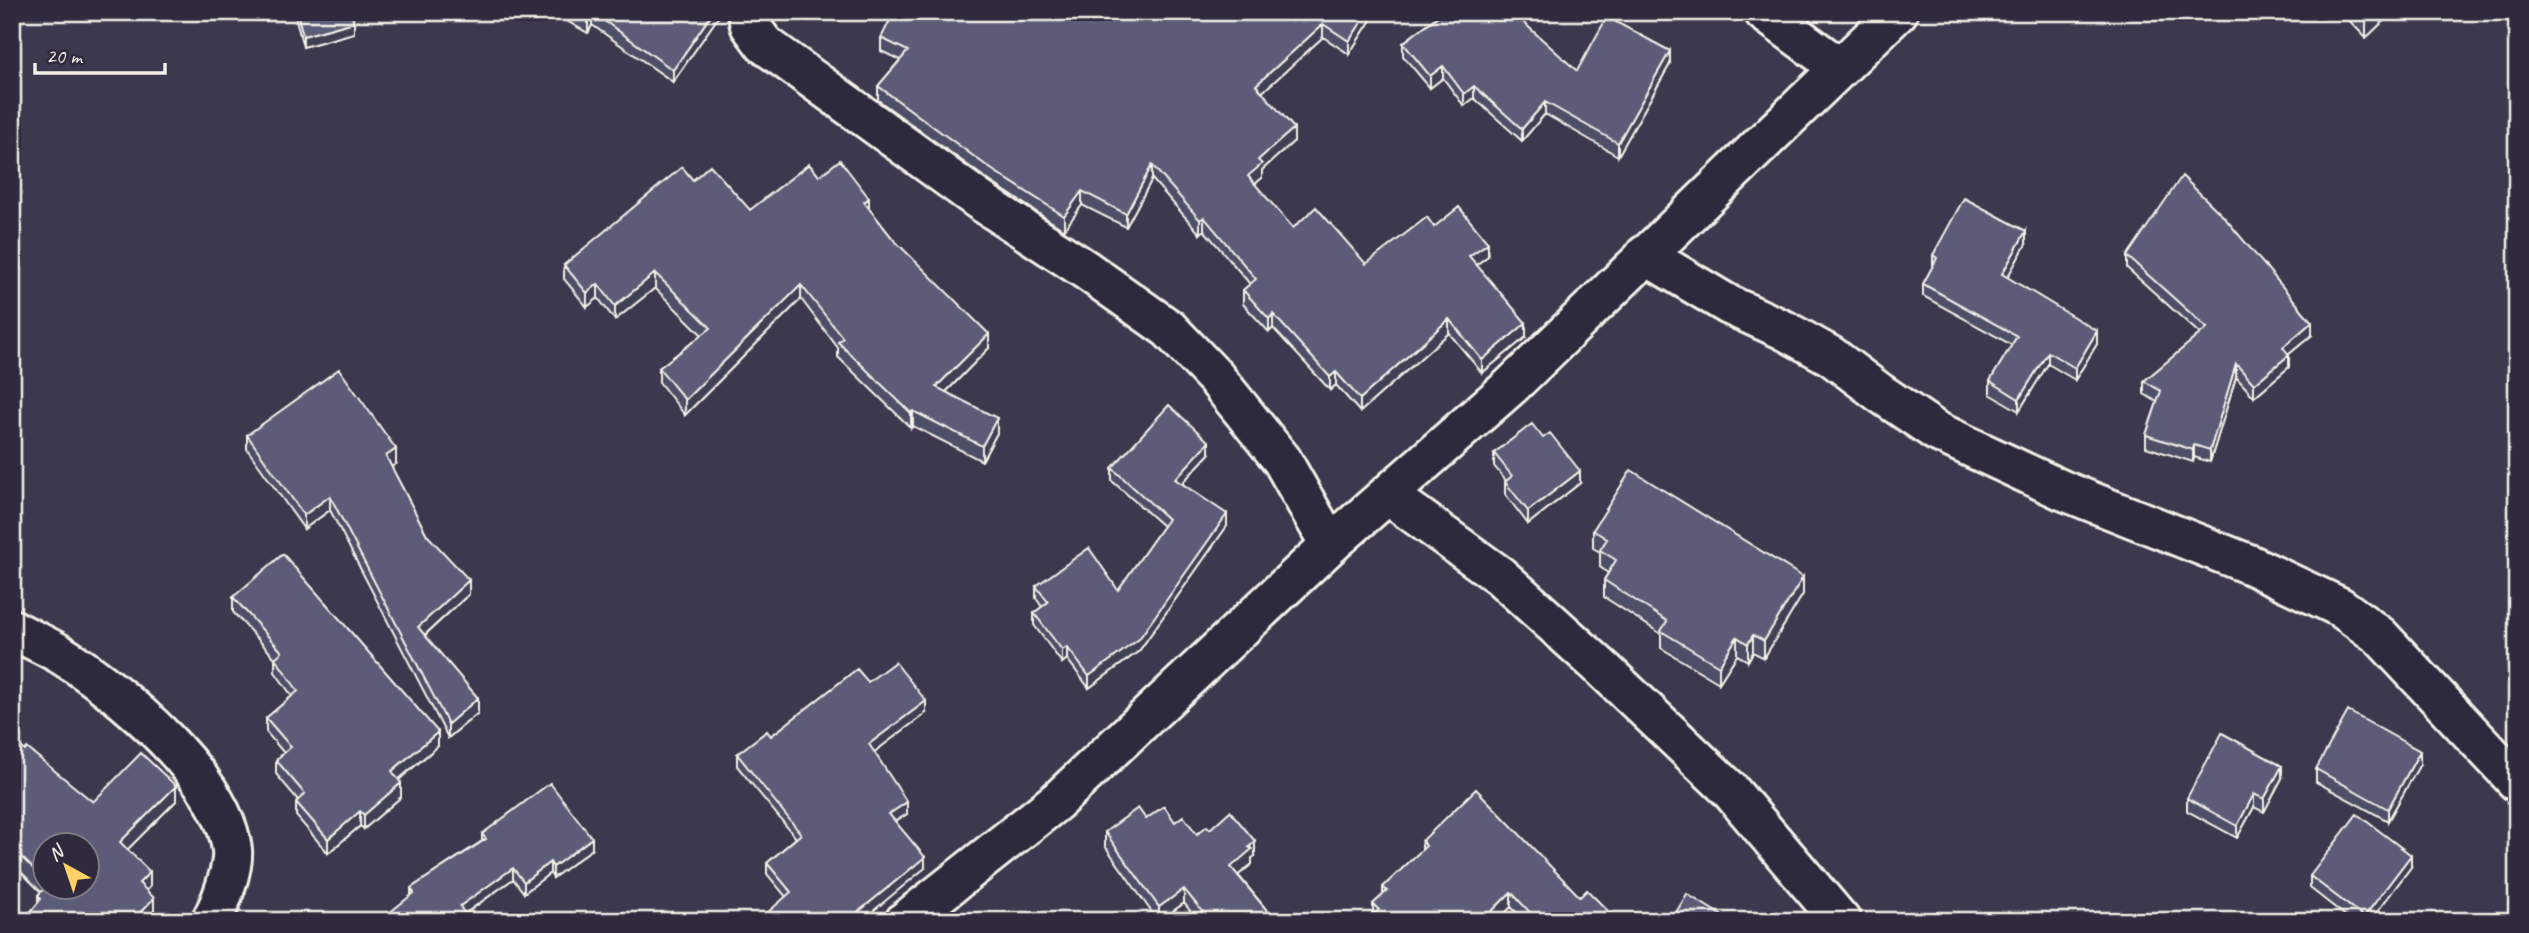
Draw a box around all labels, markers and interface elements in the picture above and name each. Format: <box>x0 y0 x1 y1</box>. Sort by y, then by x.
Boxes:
scale bar <box>35 32 164 76</box>
text: 20 m <box>46 43 84 69</box>
north arrow <box>32 832 102 902</box>
text: N <box>43 839 70 867</box>

